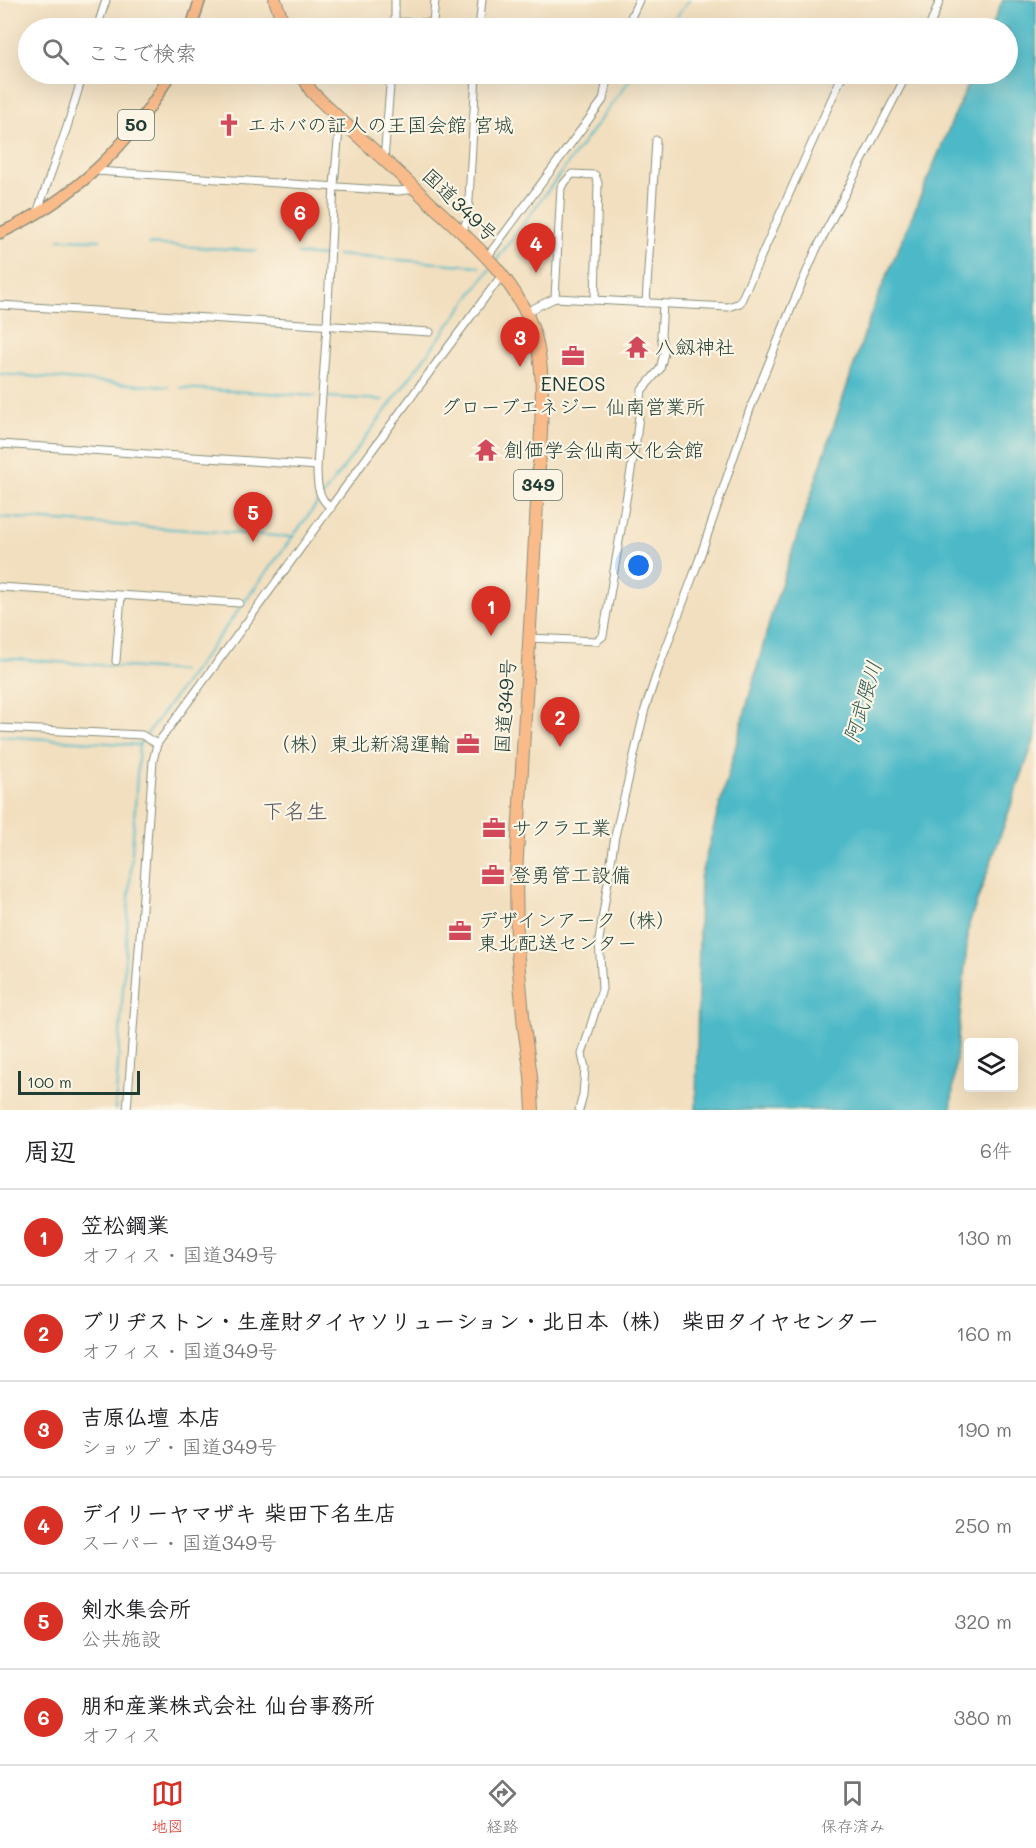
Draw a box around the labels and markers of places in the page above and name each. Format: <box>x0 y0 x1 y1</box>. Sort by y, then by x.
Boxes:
place label: エホバの証人の王国会館 宮城 <box>247 111 513 137</box>
church icon: エホバの証人の王国会館 宮城 <box>216 112 242 138</box>
pin: 6 <box>280 192 320 242</box>
pin: 4 <box>516 224 556 273</box>
pin: 3 <box>500 318 540 367</box>
place label: 八劔神社 <box>655 333 735 359</box>
temple icon: 八劔神社 <box>624 334 650 360</box>
office icon: ENEOS グローブエネジー 仙南営業所 <box>560 343 586 369</box>
place label: ENEOS グローブエネジー 仙南営業所 <box>441 370 705 419</box>
place label: 創価学会仙南文化会館 <box>504 436 704 462</box>
temple icon: 創価学会仙南文化会館 <box>473 437 499 463</box>
pin: 5 <box>234 492 272 542</box>
pin: 1 <box>472 586 510 636</box>
pin: 2 <box>540 698 580 747</box>
place label: （株）東北新潟運輸 <box>270 730 450 756</box>
office icon: （株）東北新潟運輸 <box>455 731 481 757</box>
place label: サクラ工業 <box>512 814 611 840</box>
office icon: サクラ工業 <box>481 815 507 841</box>
place label: 登勇管工設備 <box>511 861 631 887</box>
office icon: 登勇管工設備 <box>480 862 506 888</box>
place label: デザインアーク（株） 東北配送センター <box>478 906 676 955</box>
office icon: デザインアーク（株） 東北配送センター <box>447 918 473 944</box>

